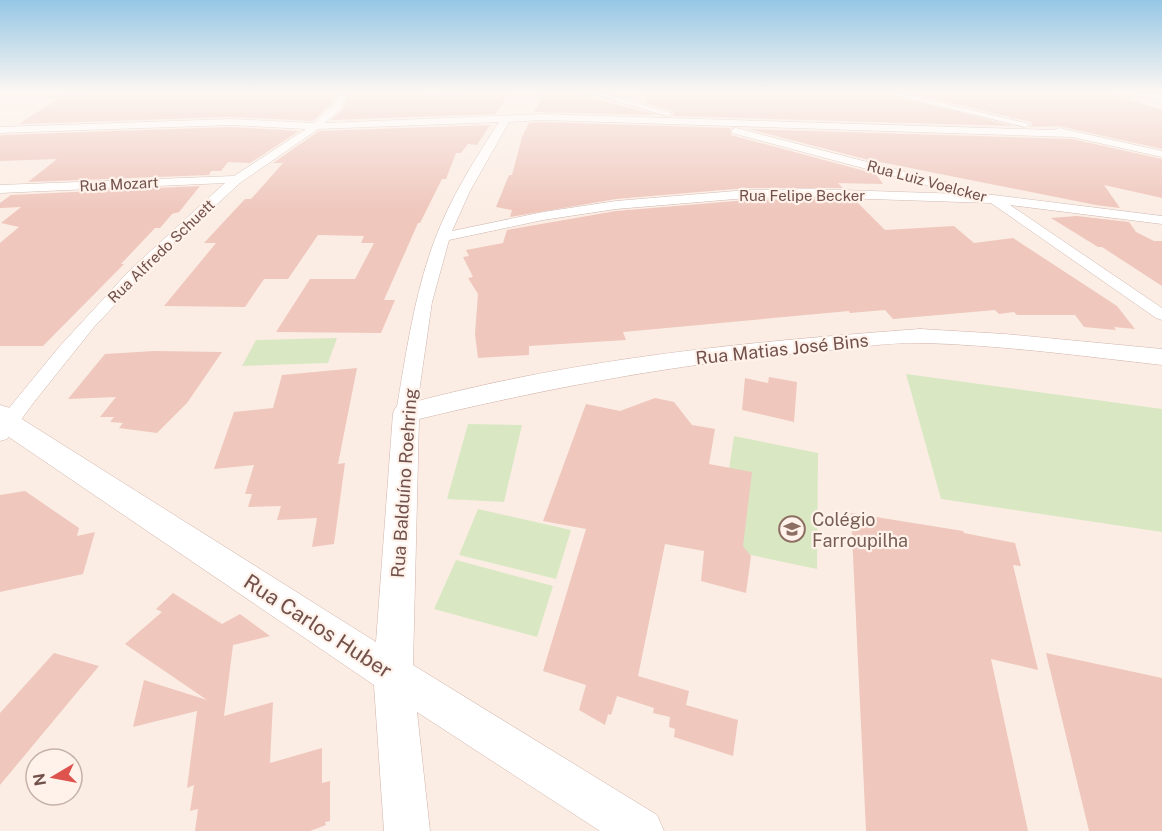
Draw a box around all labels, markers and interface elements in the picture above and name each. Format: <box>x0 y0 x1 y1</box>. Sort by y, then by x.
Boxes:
street label: Rua Luiz Voelcker <box>865 157 989 205</box>
street label: Rua Mozart <box>79 173 159 195</box>
street label: Rua Felipe Becker <box>739 187 865 204</box>
street label: Rua Alfredo Schuett <box>104 196 218 306</box>
street label: Rua Matias José Bins <box>695 329 869 369</box>
street label: Rua Balduíno Roehring <box>387 387 421 579</box>
place label: Colégio Farroupilha <box>812 509 908 551</box>
school or university icon: Colégio Farroupilha <box>777 514 807 544</box>
street label: Rua Carlos Huber <box>239 569 397 683</box>
north arrow <box>24 747 84 807</box>
text: N <box>29 772 50 787</box>

